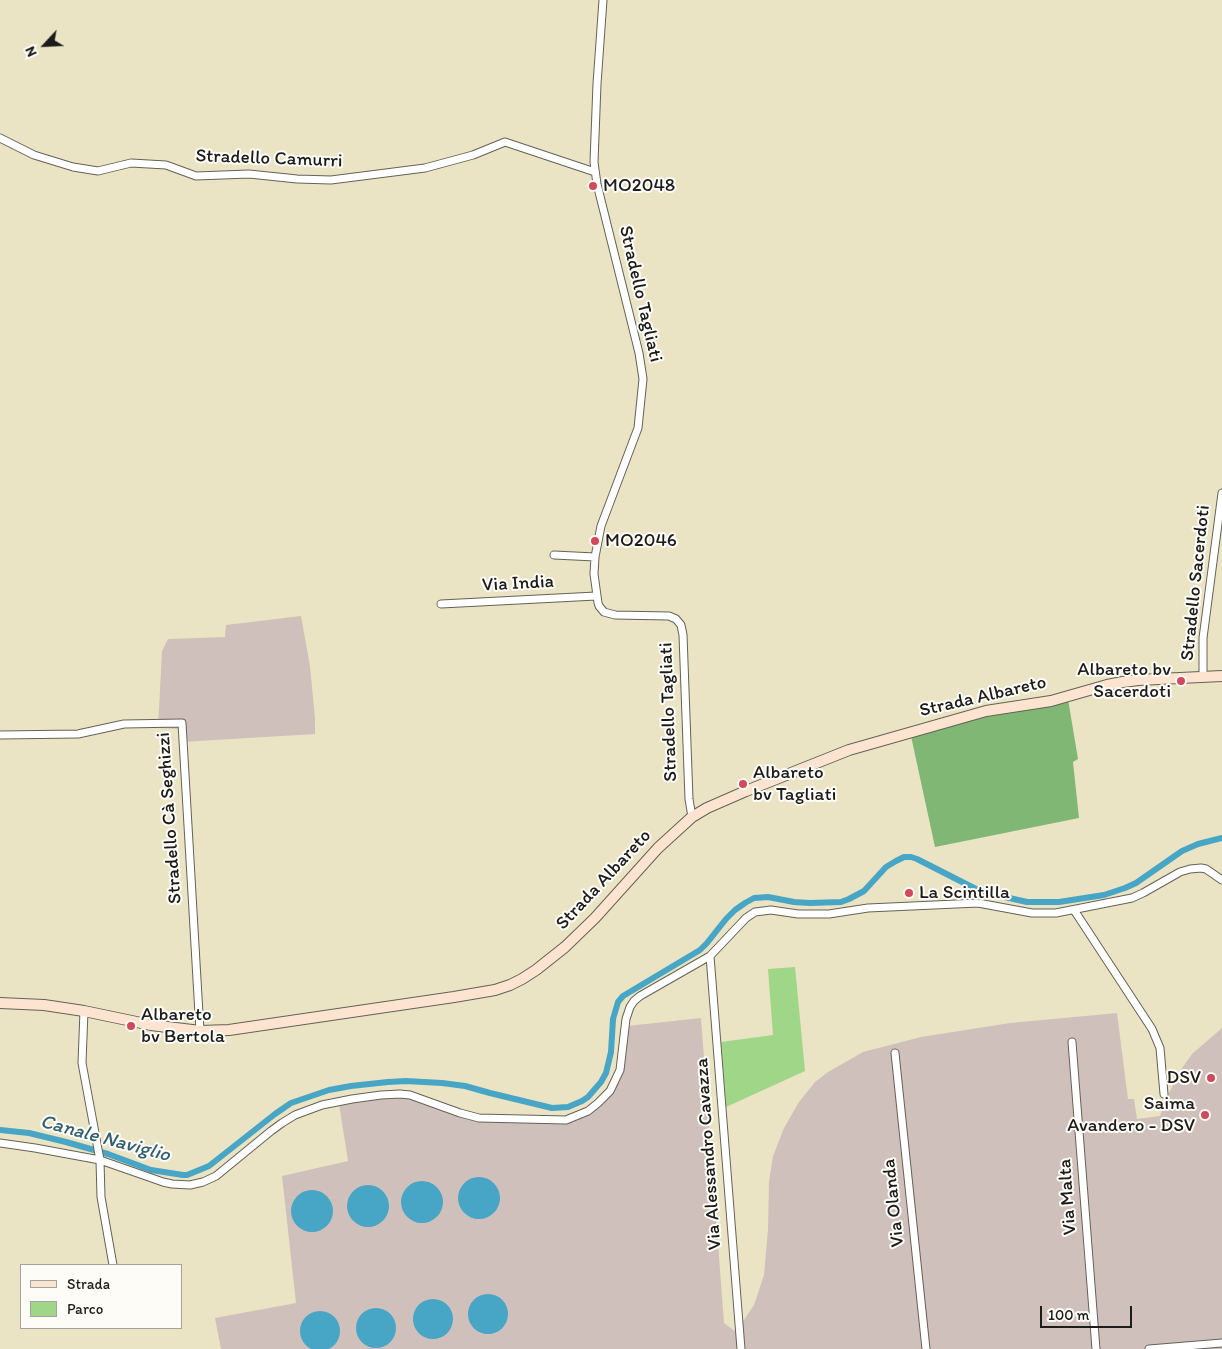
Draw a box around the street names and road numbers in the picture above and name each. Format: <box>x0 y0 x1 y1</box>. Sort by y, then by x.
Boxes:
street label: Stradello Camurri <box>195 145 343 173</box>
street label: Stradello Tagliati <box>613 223 667 365</box>
street label: Stradello Sacerdoti <box>1176 504 1216 662</box>
street label: Via India <box>482 571 554 597</box>
street label: Stradello Tagliati <box>655 642 683 782</box>
street label: Strada Albareto <box>917 671 1049 723</box>
street label: Stradello Cà Seghizzi <box>153 731 187 905</box>
street label: Strada Albareto <box>551 825 657 935</box>
street label: Via Alessandro Cavazza <box>691 1057 727 1251</box>
street label: Via Olanda <box>878 1158 910 1248</box>
street label: Via Malta <box>1054 1158 1082 1236</box>

